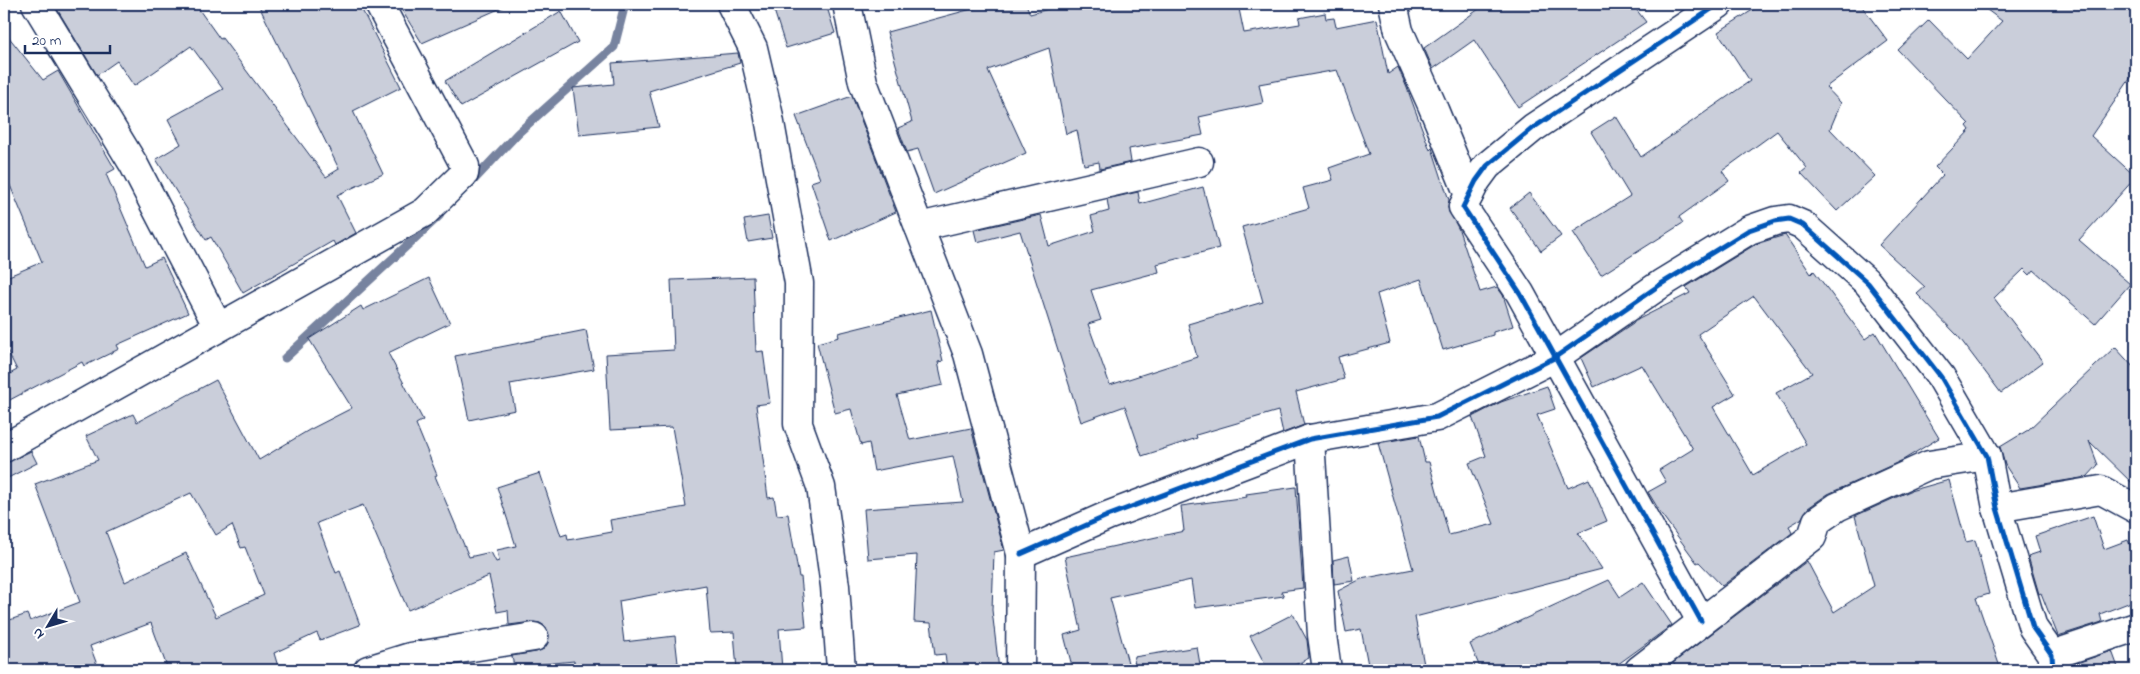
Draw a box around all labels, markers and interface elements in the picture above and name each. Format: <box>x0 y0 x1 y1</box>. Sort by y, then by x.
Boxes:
scale bar <box>25 22 110 54</box>
text: 20 m <box>32 30 62 52</box>
north arrow <box>22 602 72 652</box>
text: N <box>28 623 50 643</box>

